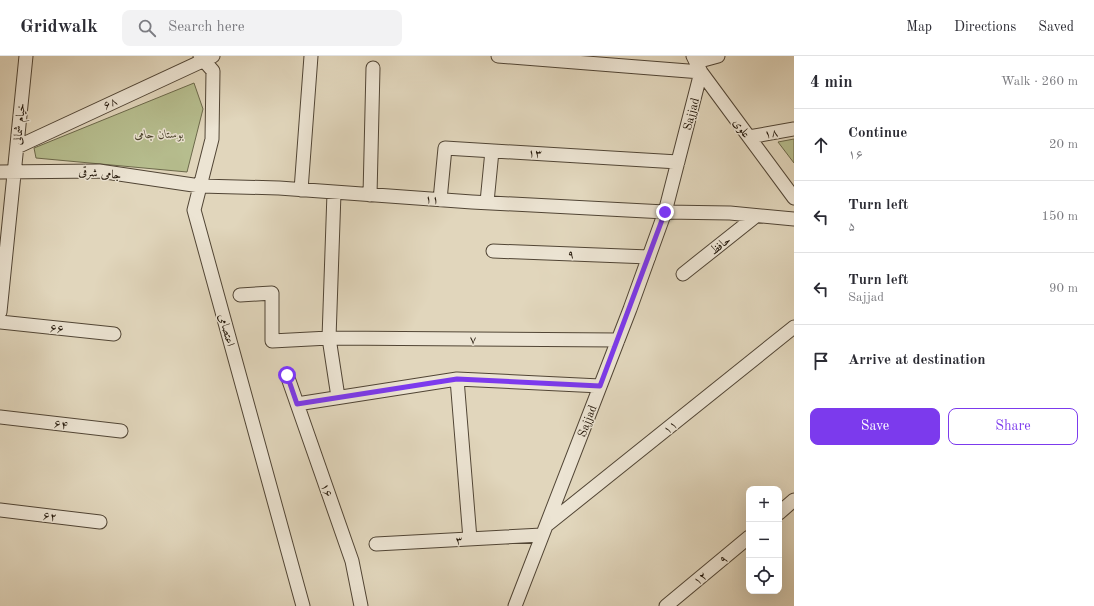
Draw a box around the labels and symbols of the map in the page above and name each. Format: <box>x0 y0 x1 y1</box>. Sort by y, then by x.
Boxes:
street label: ۶۸ <box>102 96 119 112</box>
street label: Sajjad <box>682 97 702 132</box>
street label: خیام شمالی <box>12 102 32 146</box>
street label: علوی <box>730 117 752 141</box>
street label: ۱۸ <box>763 127 779 141</box>
park label: بوستان جامی <box>134 129 184 142</box>
street label: ۱۳ <box>528 148 542 160</box>
street label: جامی شرقی <box>78 165 122 183</box>
street label: ۱۱ <box>425 194 439 206</box>
route end <box>656 203 674 221</box>
street label: حافظ <box>707 233 733 258</box>
street label: ۹ <box>567 249 575 261</box>
street label: اعتصامی <box>216 313 236 348</box>
street label: ۶۶ <box>49 322 65 336</box>
street label: ۷ <box>469 334 477 346</box>
route start <box>278 366 296 384</box>
street label: Sajjad <box>576 404 599 439</box>
street label: ۶۴ <box>53 418 69 432</box>
street label: ۱۱ <box>661 419 680 437</box>
street label: ۱۶ <box>318 482 334 499</box>
street label: ۶۲ <box>42 510 58 524</box>
street label: ۳ <box>455 535 463 547</box>
street label: ۹ <box>717 553 730 567</box>
street label: ۱۲ <box>691 570 710 588</box>

